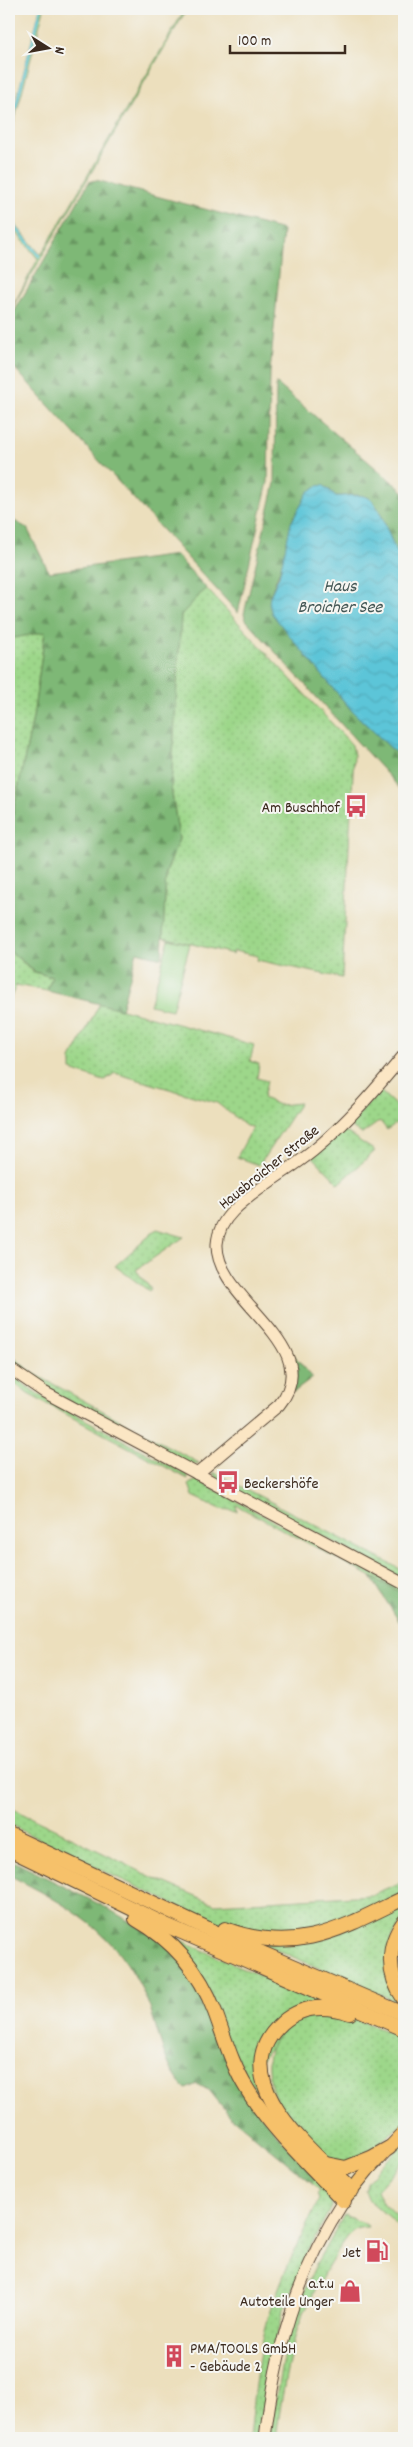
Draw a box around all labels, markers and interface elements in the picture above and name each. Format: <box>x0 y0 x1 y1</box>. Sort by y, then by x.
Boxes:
north arrow <box>22 22 72 72</box>
scale bar <box>230 22 346 54</box>
text: 100 m <box>238 31 271 53</box>
text: N <box>48 45 69 55</box>
water label: Haus Broicher See <box>298 575 383 621</box>
bus stop icon: Am Buschhof <box>343 793 369 819</box>
place label: Am Buschhof <box>262 797 340 820</box>
street label: Hausbroicher Straße <box>214 1120 325 1216</box>
bus stop icon: Beckershöfe <box>215 1469 241 1495</box>
place label: Beckershöfe <box>244 1473 318 1496</box>
fuel station icon: Jet <box>364 2238 390 2264</box>
place label: Jet <box>342 2242 361 2265</box>
place label: a.t.u Autoteile Unger <box>240 2273 334 2314</box>
shop icon: a.t.u Autoteile Unger <box>337 2278 363 2304</box>
place label: PMA/TOOLS GmbH - Gebäude 2 <box>190 2338 296 2379</box>
building icon: PMA/TOOLS GmbH - Gebäude 2 <box>161 2343 187 2369</box>

